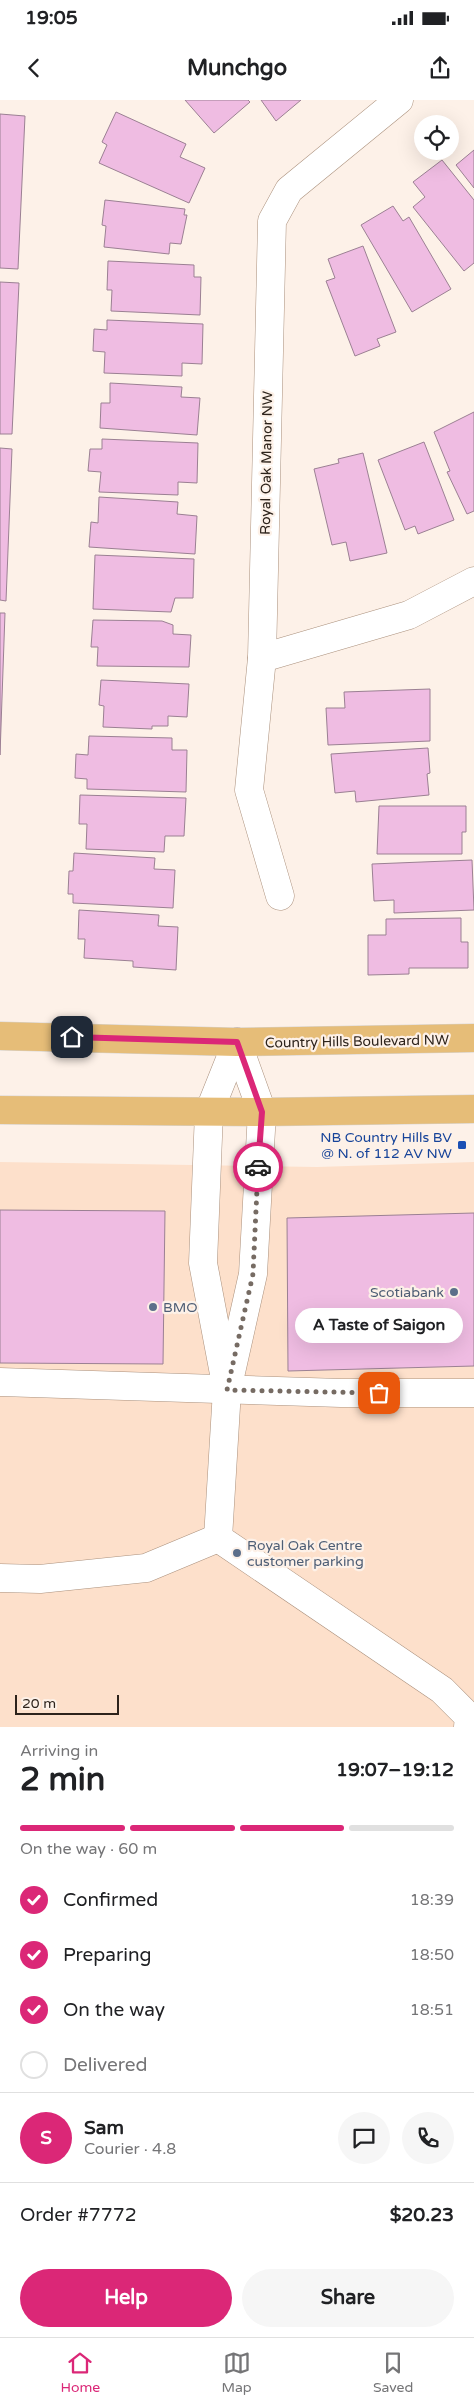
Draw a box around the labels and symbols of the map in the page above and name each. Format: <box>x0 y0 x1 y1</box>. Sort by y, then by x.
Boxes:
street label: Royal Oak Manor NW <box>257 391 276 535</box>
pin <box>51 1016 93 1058</box>
street label: Country Hills Boulevard NW <box>265 1031 449 1052</box>
place label: NB Country Hills BV @ N. of 112 AV NW <box>320 1129 452 1162</box>
marker: NB Country Hills BV @ N. of 112 AV NW <box>456 1139 468 1151</box>
courier <box>233 1142 283 1192</box>
place label: Scotiabank <box>370 1284 444 1301</box>
marker: Scotiabank <box>448 1286 460 1298</box>
place label: BMO <box>163 1299 198 1316</box>
marker: BMO <box>147 1301 159 1313</box>
callout: A Taste of Saigon <box>295 1308 463 1343</box>
pin <box>358 1372 400 1414</box>
place label: Royal Oak Centre customer parking <box>247 1537 364 1570</box>
marker: Royal Oak Centre customer parking <box>231 1547 243 1559</box>
scale bar <box>15 1692 119 1715</box>

